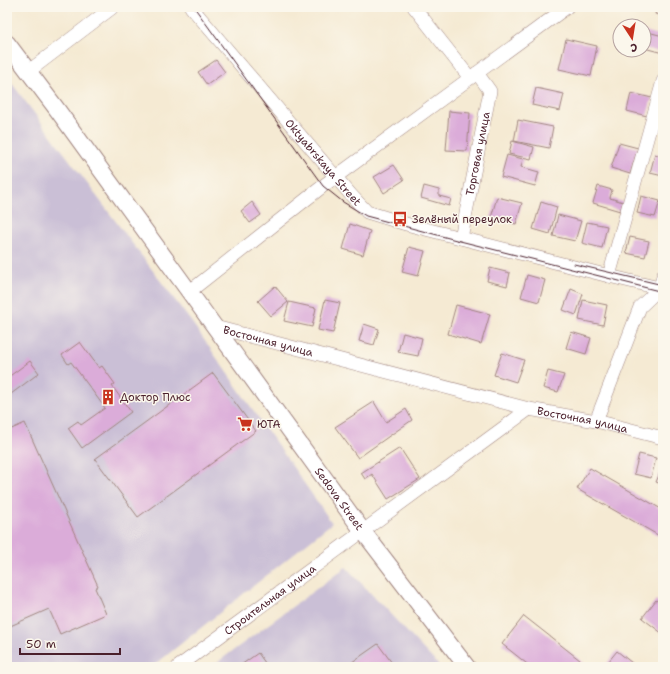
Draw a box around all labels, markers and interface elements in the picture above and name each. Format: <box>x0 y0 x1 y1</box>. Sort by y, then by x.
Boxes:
north arrow <box>612 18 652 58</box>
text: С <box>629 39 639 55</box>
street label: Торговая улица <box>463 110 494 197</box>
street label: Oktyabrskaya Street <box>282 116 365 209</box>
bus stop icon: Зелёный переулок <box>391 210 409 228</box>
place label: Зелёный переулок <box>412 212 512 227</box>
street label: Восточная улица <box>221 322 315 360</box>
building icon: Доктор Плюс <box>99 388 117 406</box>
place label: Доктор Плюс <box>120 390 191 405</box>
street label: Восточная улица <box>536 404 630 437</box>
supermarket icon: ЮТА <box>236 415 254 433</box>
place label: ЮТА <box>257 417 280 432</box>
street label: Sedova Street <box>311 465 367 534</box>
street label: Строительная улица <box>221 561 319 639</box>
scale bar <box>20 630 120 656</box>
text: 50 m <box>26 636 56 652</box>

